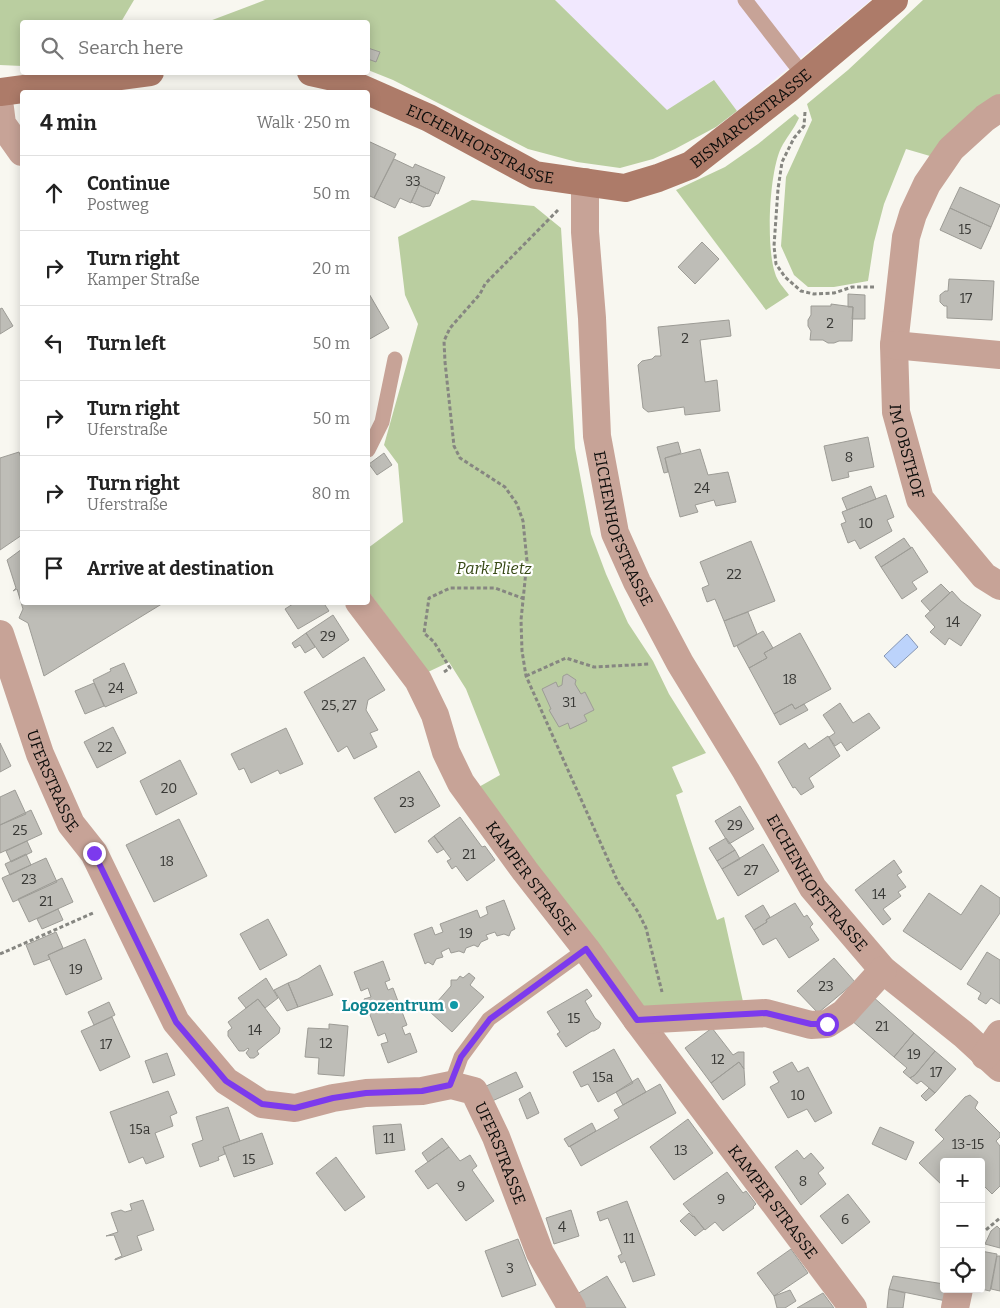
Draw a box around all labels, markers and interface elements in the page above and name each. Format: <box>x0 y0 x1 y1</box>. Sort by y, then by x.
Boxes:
search box <box>20 20 370 75</box>
icon: search <box>38 34 66 62</box>
text: Search here <box>78 36 183 59</box>
street label: BISMARCKSTRASSE <box>686 64 815 172</box>
street label: EICHENHOFSTRASSE <box>404 100 555 187</box>
text: 4 min <box>40 110 97 136</box>
text: Walk · 250 m <box>257 113 350 132</box>
text: Continue <box>87 172 170 195</box>
house number: 33 <box>405 173 421 190</box>
icon: ahead <box>40 179 68 207</box>
text: 50 m <box>313 184 350 203</box>
text: Postweg <box>87 195 149 214</box>
house number: 15 <box>958 221 972 238</box>
text: Turn right <box>87 247 180 270</box>
icon: right <box>40 254 68 282</box>
text: 20 m <box>313 259 350 278</box>
text: Kamper Straße <box>87 270 200 289</box>
house number: 17 <box>960 290 972 307</box>
house number: 2 <box>826 315 834 332</box>
icon: left <box>40 329 68 357</box>
house number: 2 <box>681 330 689 347</box>
text: Turn left <box>87 332 166 355</box>
text: 50 m <box>313 334 350 353</box>
text: Turn right <box>87 397 180 420</box>
icon: right <box>40 404 68 432</box>
street label: IM OBSTHOF <box>886 404 929 501</box>
text: 50 m <box>313 409 350 428</box>
text: Uferstraße <box>87 420 168 439</box>
street label: EICHENHOFSTRASSE <box>590 449 657 609</box>
house number: 8 <box>845 449 853 466</box>
text: Turn right <box>87 472 180 495</box>
icon: right <box>40 479 68 507</box>
house number: 24 <box>694 480 710 497</box>
text: 80 m <box>312 484 350 503</box>
text: Uferstraße <box>87 495 168 514</box>
house number: 10 <box>859 515 873 532</box>
icon: arrive <box>40 554 68 582</box>
text: Arrive at destination <box>87 557 274 580</box>
park label: Park Plietz <box>456 559 532 578</box>
house number: 22 <box>726 566 742 583</box>
house number: 14 <box>946 614 960 631</box>
house number: 29 <box>320 628 336 645</box>
house number: 18 <box>783 671 797 688</box>
house number: 24 <box>108 680 124 697</box>
house number: 31 <box>562 694 576 711</box>
house number: 25, 27 <box>321 697 357 714</box>
street label: UFERSTRASSE <box>23 727 83 836</box>
house number: 22 <box>97 739 113 756</box>
house number: 20 <box>161 780 177 797</box>
house number: 23 <box>399 794 415 811</box>
street label: EICHENHOFSTRASSE <box>763 811 872 955</box>
house number: 29 <box>727 817 743 834</box>
street label: KAMPER STRASSE <box>482 818 581 938</box>
house number: 25 <box>12 822 28 839</box>
route end <box>83 842 106 865</box>
house number: 21 <box>462 846 476 863</box>
house number: 18 <box>160 853 174 870</box>
house number: 27 <box>744 862 758 879</box>
house number: 23 <box>21 871 37 888</box>
house number: 14 <box>872 886 886 903</box>
house number: 21 <box>39 893 53 910</box>
house number: 19 <box>459 925 473 942</box>
house number: 19 <box>69 961 83 978</box>
house number: 23 <box>818 978 834 995</box>
place label: Logozentrum <box>341 996 445 1015</box>
marker: Logozentrum <box>448 999 460 1011</box>
house number: 15 <box>567 1010 581 1027</box>
route start <box>816 1013 839 1036</box>
house number: 21 <box>875 1018 889 1035</box>
house number: 14 <box>248 1022 262 1039</box>
house number: 12 <box>319 1035 333 1052</box>
house number: 17 <box>100 1036 112 1053</box>
house number: 19 <box>907 1046 921 1063</box>
house number: 12 <box>711 1051 725 1068</box>
house number: 17 <box>930 1064 942 1081</box>
house number: 15a <box>593 1069 614 1086</box>
house number: 10 <box>791 1087 805 1104</box>
street label: UFERSTRASSE <box>471 1099 530 1207</box>
house number: 15a <box>130 1121 151 1138</box>
house number: 11 <box>383 1130 395 1147</box>
house number: 13-15 <box>952 1136 984 1153</box>
street label: KAMPER STRASSE <box>724 1141 822 1262</box>
house number: 13 <box>674 1142 688 1159</box>
house number: 15 <box>242 1151 256 1168</box>
map controls <box>940 1158 985 1293</box>
button: + <box>940 1158 985 1203</box>
house number: 8 <box>799 1173 807 1190</box>
house number: 9 <box>457 1178 465 1195</box>
house number: 9 <box>717 1191 725 1208</box>
button: − <box>940 1203 985 1248</box>
house number: 6 <box>841 1211 849 1228</box>
house number: 4 <box>558 1219 566 1236</box>
house number: 11 <box>623 1230 635 1247</box>
button: locate <box>940 1248 985 1293</box>
house number: 3 <box>506 1260 514 1277</box>

